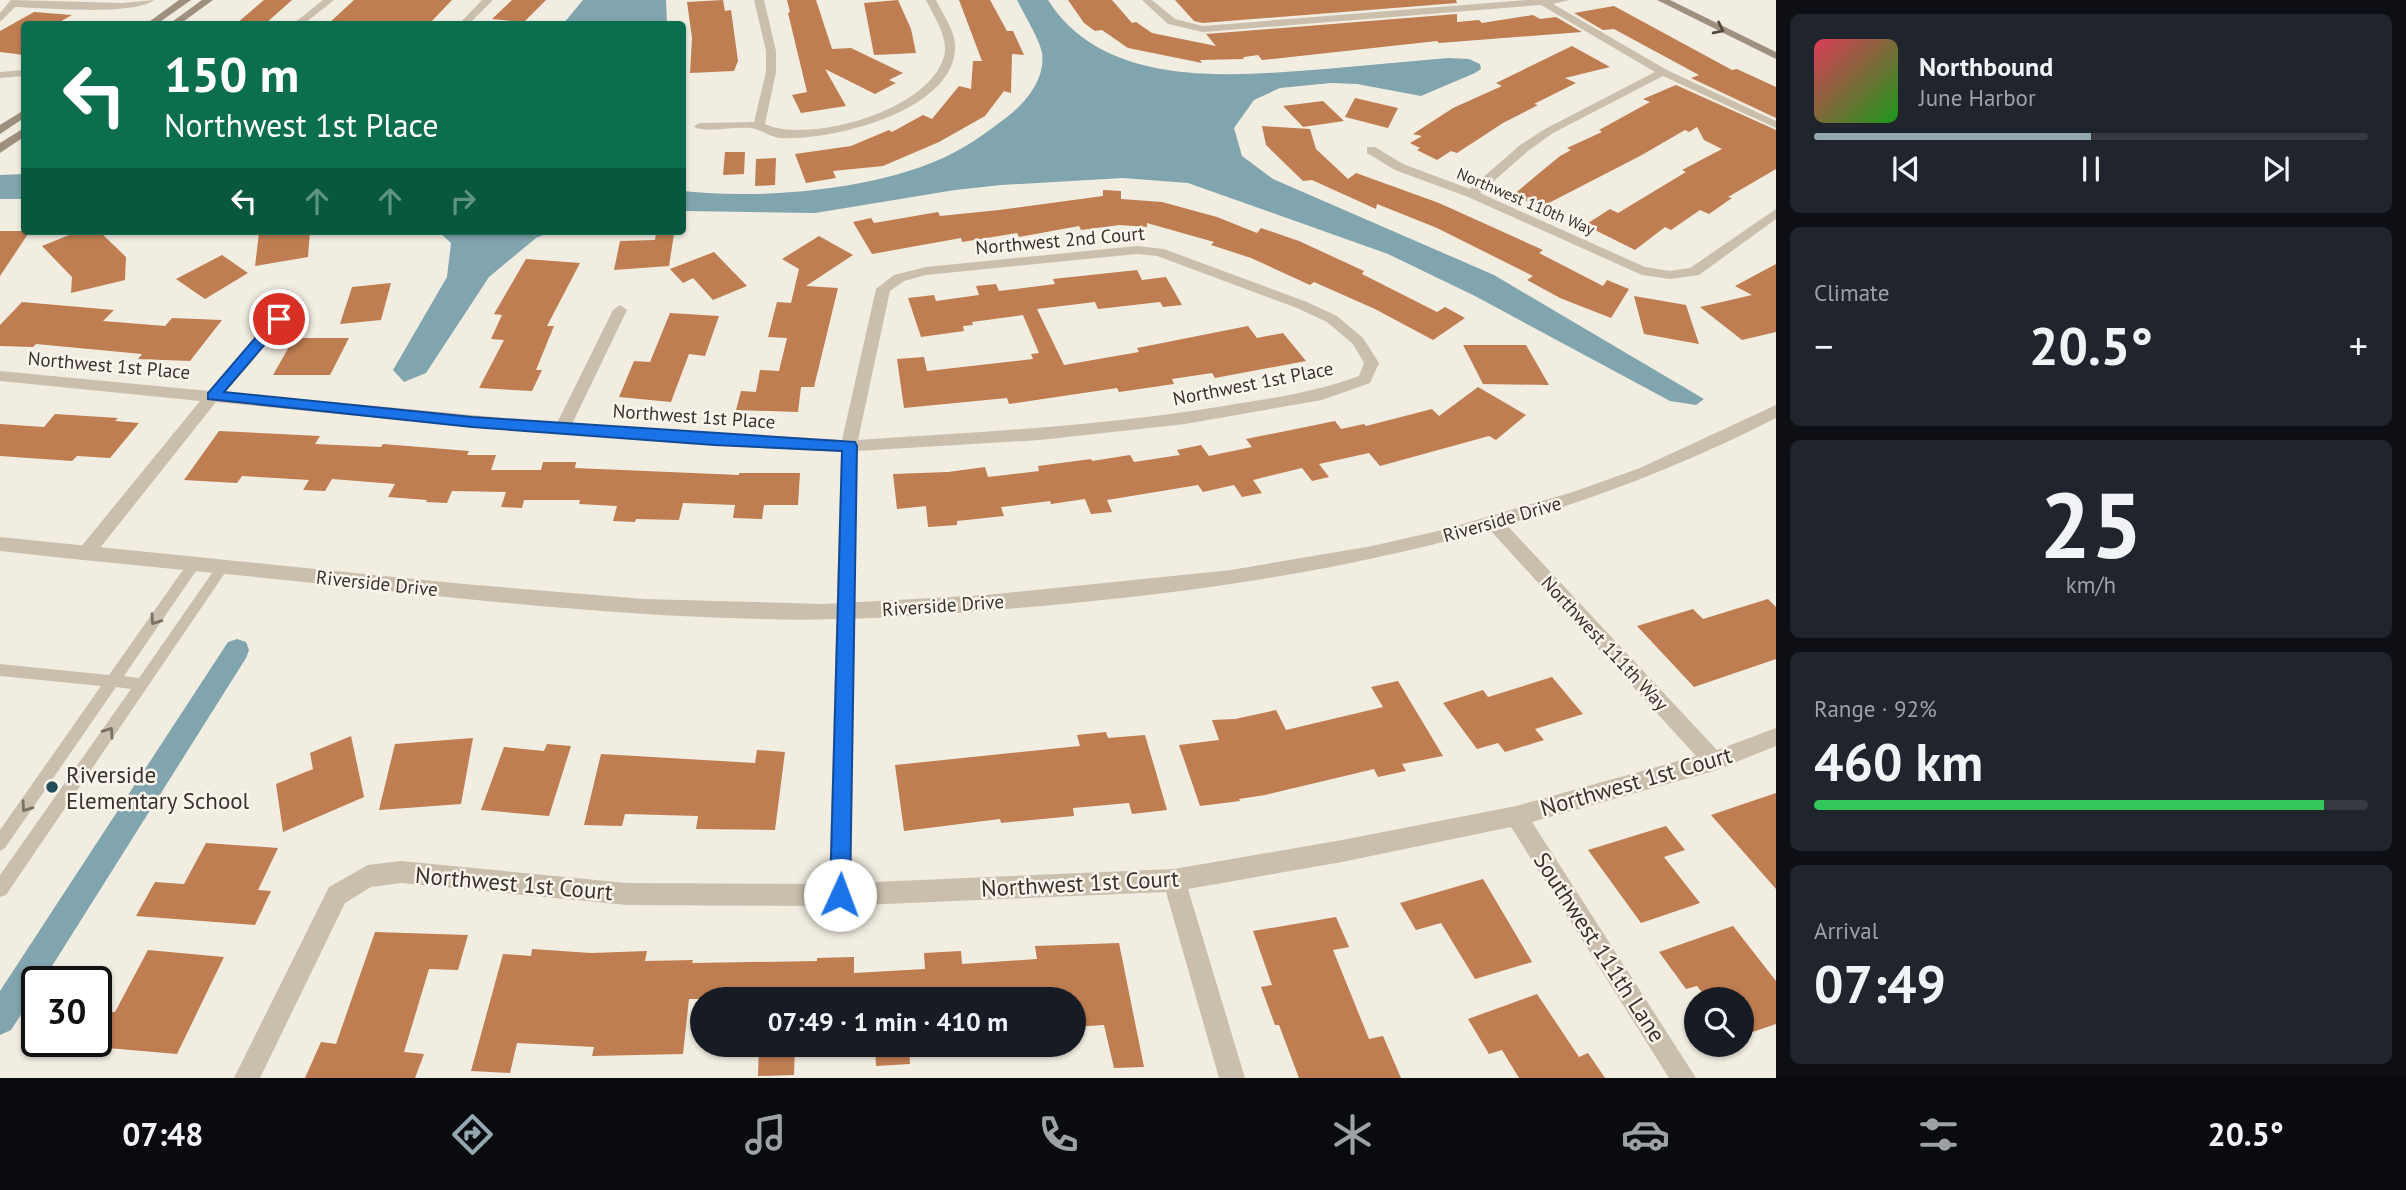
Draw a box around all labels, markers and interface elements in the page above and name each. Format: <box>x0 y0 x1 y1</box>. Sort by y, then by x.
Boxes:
one-way arrow <box>1712 21 1724 35</box>
text: 150 m <box>164 42 299 106</box>
icon: left <box>49 49 140 140</box>
text: Northbound <box>1919 50 2053 83</box>
text: June Harbor <box>1919 83 2036 112</box>
text: Northwest 1st Place <box>164 104 439 146</box>
icon: previous <box>1887 150 1925 188</box>
icon: pause <box>2072 150 2110 188</box>
icon: next <box>2257 150 2295 188</box>
street label: Northwest 110th Way <box>1454 163 1598 239</box>
icon: left <box>225 182 263 220</box>
icon: ahead <box>298 182 336 220</box>
icon: ahead <box>371 182 409 220</box>
icon: right <box>444 182 482 220</box>
street label: Northwest 2nd Court <box>974 221 1146 259</box>
text: Climate <box>1814 278 1889 307</box>
pin <box>249 289 309 349</box>
icon: arrive <box>260 300 298 338</box>
text: 20.5° <box>2029 312 2153 379</box>
text: − <box>1814 321 1833 370</box>
text: + <box>2349 321 2368 370</box>
street label: Northwest 1st Place <box>27 346 191 384</box>
street label: Northwest 1st Place <box>1171 356 1335 410</box>
street label: Northwest 1st Place <box>612 398 776 434</box>
text: 25 <box>2039 465 2143 583</box>
street label: Riverside Drive <box>1440 491 1564 547</box>
street label: Riverside Drive <box>315 565 439 601</box>
text: km/h <box>2066 570 2116 599</box>
street label: Northwest 111th Way <box>1536 571 1674 715</box>
street label: Riverside Drive <box>881 589 1005 621</box>
one-way arrow <box>151 612 163 625</box>
text: Range · 92% <box>1814 694 1937 723</box>
one-way arrow <box>101 727 113 740</box>
text: 460 km <box>1814 728 1983 795</box>
street label: Northwest 1st Court <box>1537 740 1735 822</box>
place label: Riverside Elementary School <box>66 760 250 815</box>
marker: Riverside Elementary School <box>44 779 60 795</box>
one-way arrow <box>22 799 34 812</box>
street label: Southwest 111th Lane <box>1528 847 1672 1047</box>
position arrow <box>803 858 877 932</box>
street label: Northwest 1st Court <box>414 860 614 906</box>
street label: Northwest 1st Court <box>980 863 1180 903</box>
text: Arrival <box>1814 916 1878 945</box>
text: 07:49 <box>1814 950 1946 1017</box>
speed limit sign: 30 <box>21 966 112 1057</box>
map controls <box>1684 987 1754 1057</box>
button: search <box>1684 987 1754 1057</box>
text: 07:49 · 1 min · 410 m <box>768 1005 1008 1038</box>
icon: directions <box>448 1110 497 1159</box>
icon: music <box>741 1110 790 1159</box>
icon: phone <box>1034 1110 1083 1159</box>
icon: climate <box>1328 1110 1377 1159</box>
icon: car <box>1621 1110 1670 1159</box>
icon: filters <box>1914 1110 1963 1159</box>
text: 07:48 <box>122 1113 203 1155</box>
text: 20.5° <box>2208 1113 2284 1155</box>

